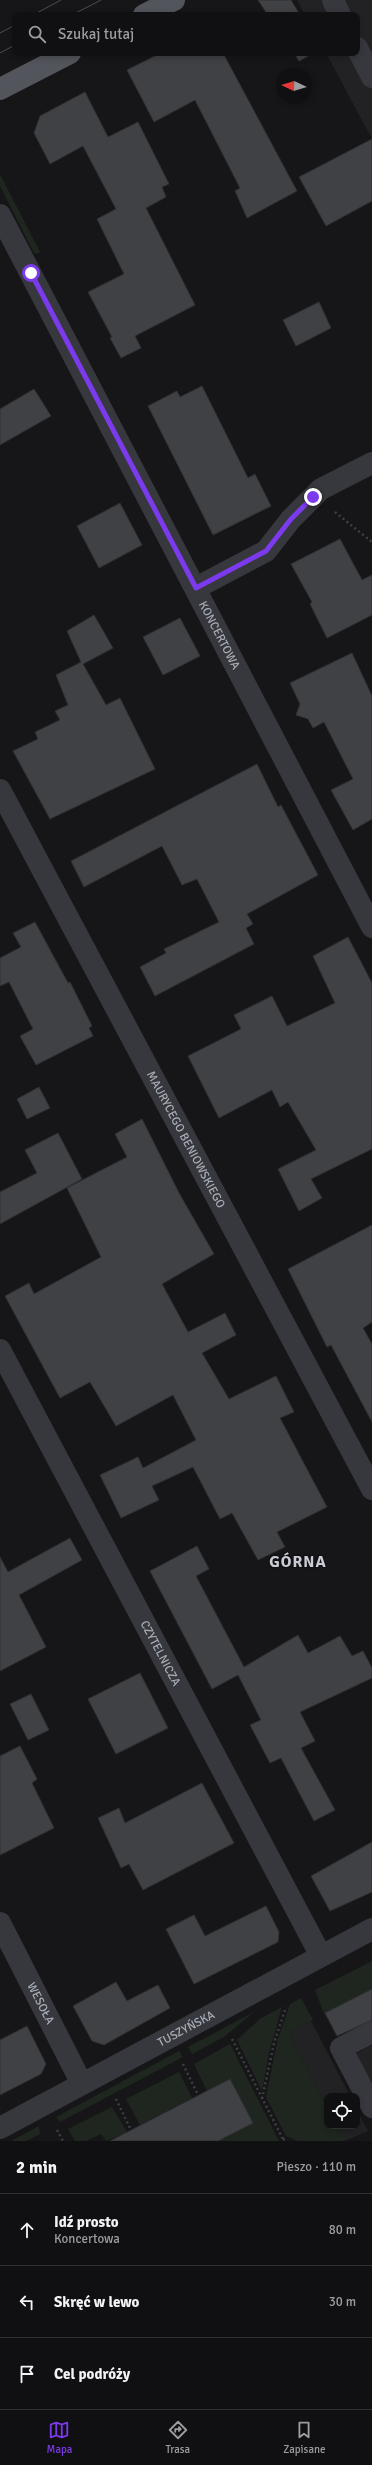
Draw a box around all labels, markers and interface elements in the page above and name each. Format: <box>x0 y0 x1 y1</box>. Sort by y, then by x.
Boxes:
search box <box>12 12 360 56</box>
icon: search <box>26 23 48 45</box>
text: Szukaj tutaj <box>58 25 134 43</box>
north arrow <box>276 68 312 104</box>
route start <box>22 264 40 282</box>
route end <box>304 488 322 506</box>
street label: KONCERTOWA <box>195 599 243 673</box>
street label: MAURYCEGO BENIOWSKIEGO <box>143 1069 228 1211</box>
district label: GÓRNA <box>269 1552 327 1572</box>
street label: CZYTELNICZA <box>137 1618 184 1689</box>
street label: WESOŁA <box>23 1980 58 2028</box>
street label: TUSZYŃSKA <box>155 2007 218 2050</box>
map controls <box>324 2093 360 2129</box>
button: locate <box>324 2093 360 2129</box>
text: 2 min <box>16 2157 57 2178</box>
text: Pieszo · 110 m <box>277 2159 356 2175</box>
text: Idź prosto <box>54 2213 118 2231</box>
icon: ahead <box>16 2219 38 2241</box>
text: 80 m <box>329 2222 356 2238</box>
text: Koncertowa <box>54 2231 120 2247</box>
icon: left <box>16 2291 38 2313</box>
text: Skręć w lewo <box>54 2293 139 2311</box>
text: 30 m <box>329 2294 356 2310</box>
icon: arrive <box>16 2363 38 2385</box>
text: Cel podróży <box>54 2365 130 2383</box>
tab: Mapa <box>47 2419 72 2456</box>
tab: Trasa <box>165 2419 190 2456</box>
tab: Zapisane <box>283 2419 326 2456</box>

